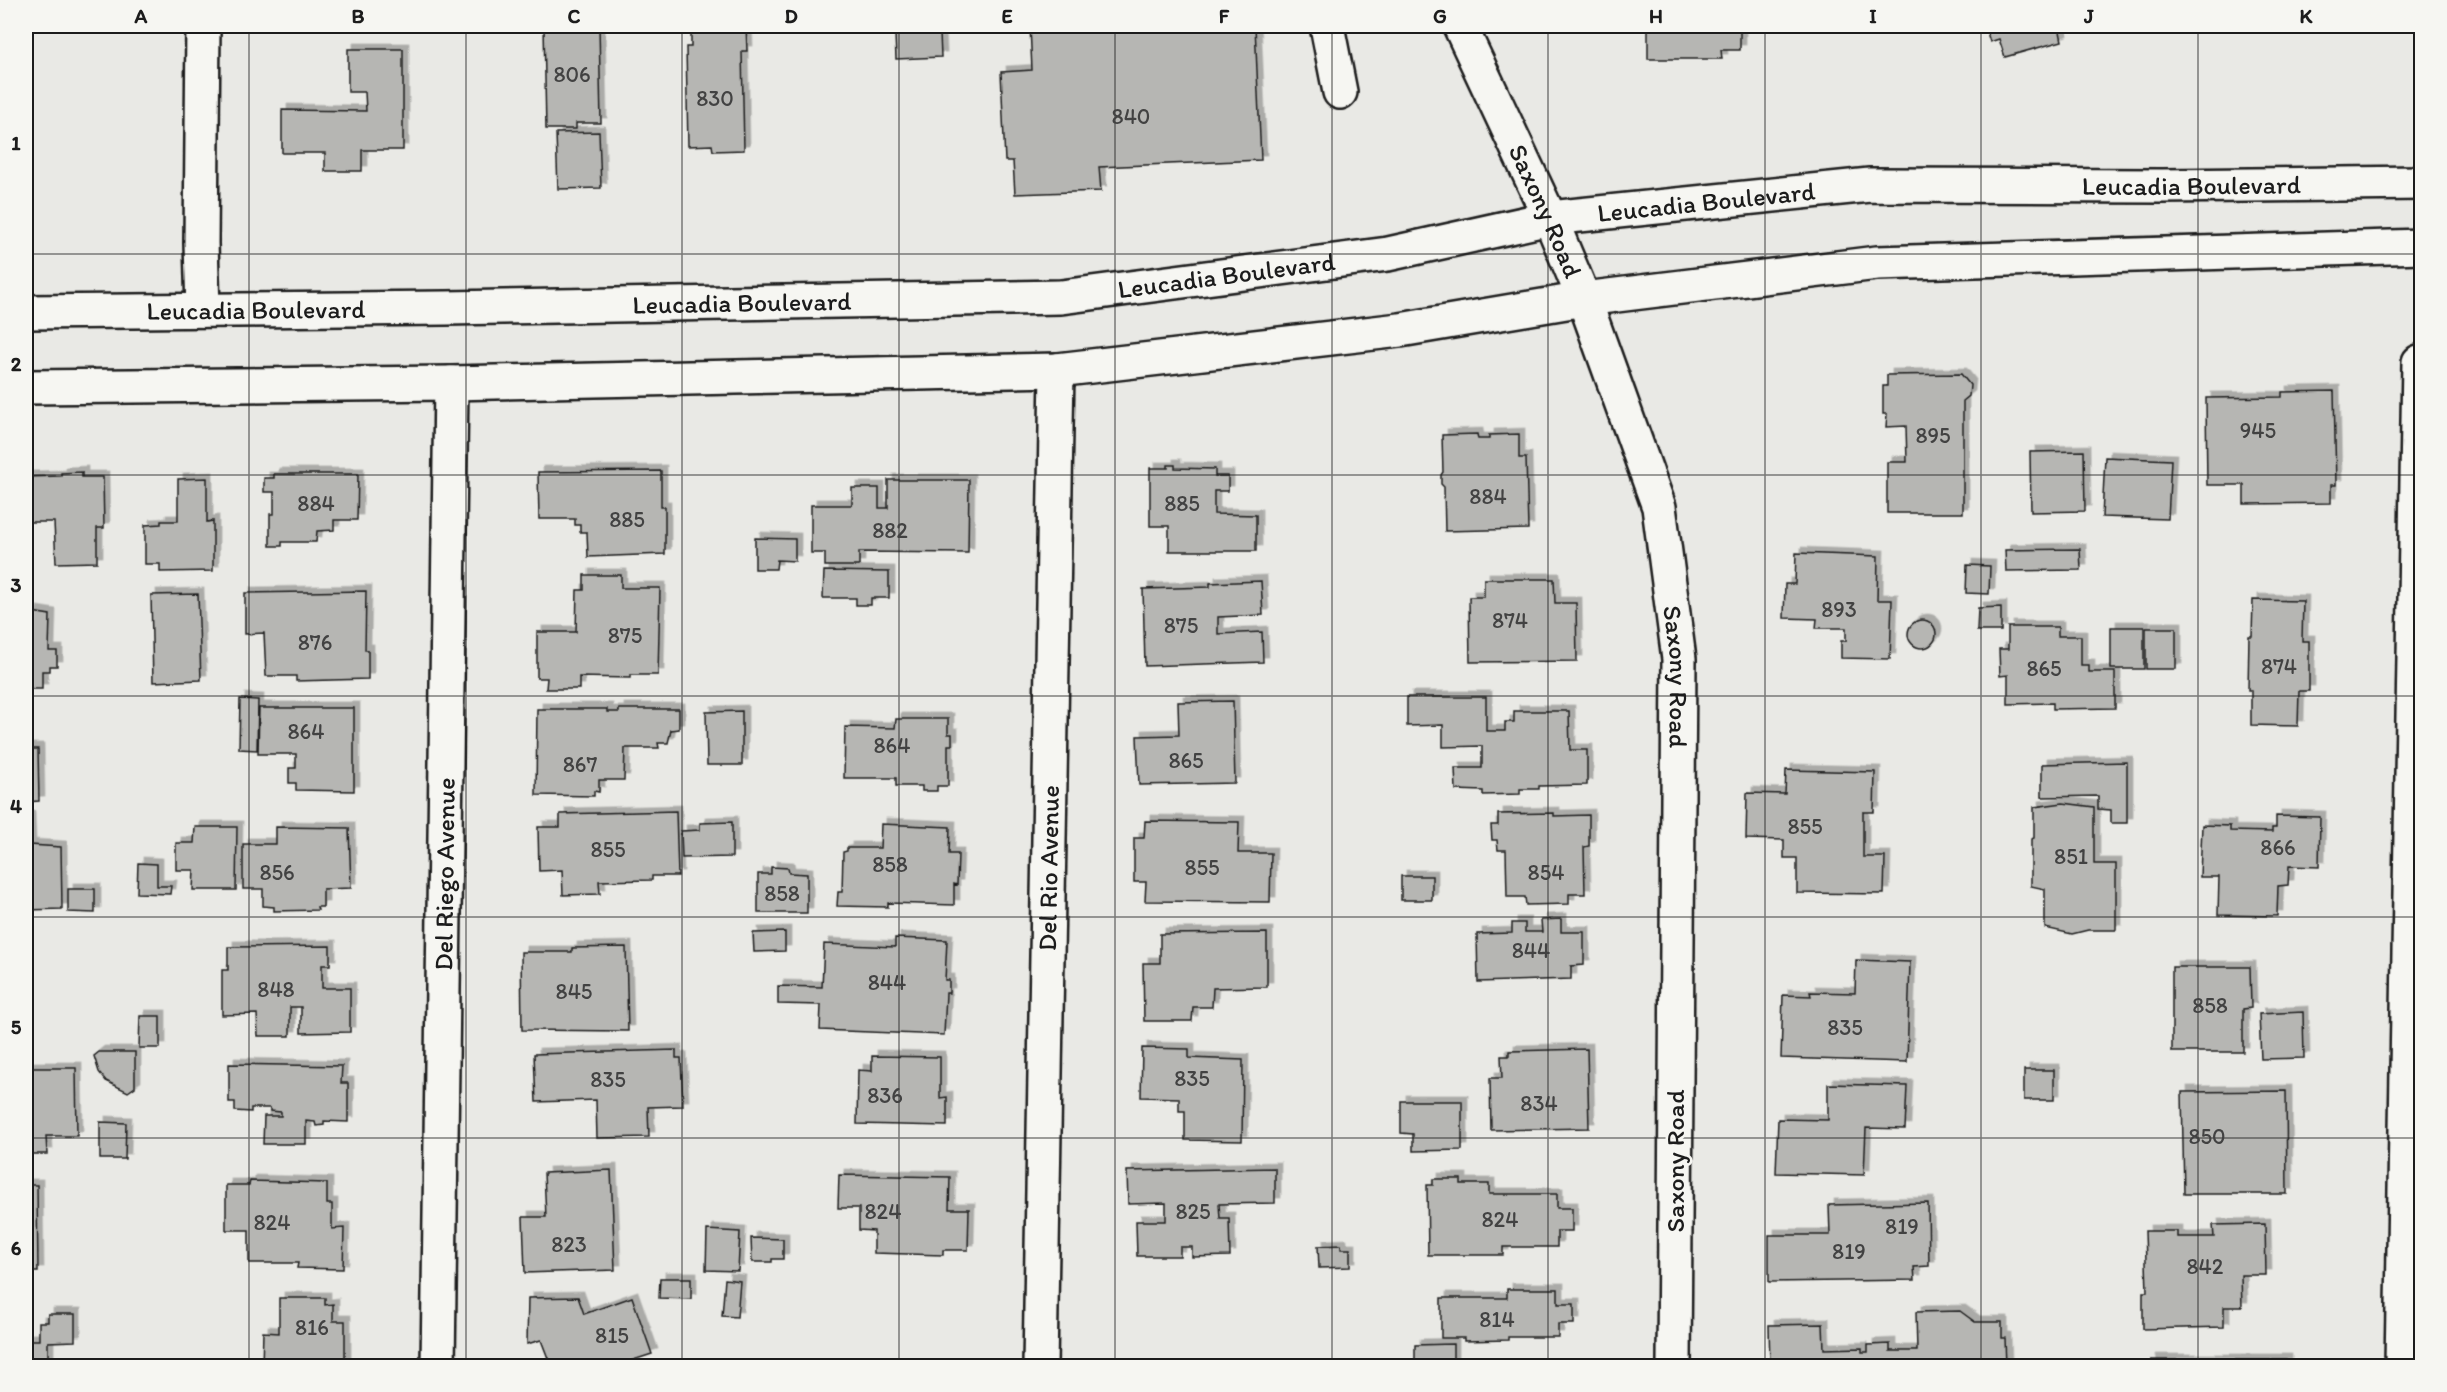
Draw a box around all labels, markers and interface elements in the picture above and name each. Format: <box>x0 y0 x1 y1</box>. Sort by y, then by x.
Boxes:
text: A <box>134 4 148 28</box>
text: B <box>352 4 365 28</box>
text: C <box>568 4 581 28</box>
text: D <box>784 4 798 28</box>
text: E <box>1001 4 1013 28</box>
text: F <box>1219 4 1230 28</box>
text: G <box>1433 4 1447 28</box>
text: H <box>1649 4 1663 28</box>
text: I <box>1869 4 1877 28</box>
text: J <box>2083 4 2094 28</box>
text: K <box>2300 4 2314 28</box>
house number: 806 <box>553 61 591 88</box>
house number: 830 <box>696 85 734 112</box>
house number: 840 <box>1112 103 1150 130</box>
text: 1 <box>11 131 21 155</box>
street label: Saxony Road <box>1502 139 1590 283</box>
street label: Leucadia Boulevard <box>2082 168 2302 202</box>
street label: Leucadia Boulevard <box>1596 175 1818 229</box>
street label: Leucadia Boulevard <box>1116 245 1338 305</box>
street label: Leucadia Boulevard <box>632 285 852 321</box>
street label: Leucadia Boulevard <box>146 293 366 327</box>
text: 2 <box>11 352 22 376</box>
house number: 945 <box>2240 417 2276 444</box>
house number: 895 <box>1915 422 1951 449</box>
house number: 884 <box>1469 483 1507 510</box>
house number: 884 <box>297 490 335 517</box>
house number: 885 <box>1164 490 1200 517</box>
house number: 885 <box>609 506 645 533</box>
house number: 882 <box>872 517 908 544</box>
text: 3 <box>11 573 22 597</box>
house number: 893 <box>1821 596 1857 623</box>
street label: Saxony Road <box>1656 603 1695 749</box>
house number: 874 <box>1492 607 1528 634</box>
house number: 875 <box>1164 612 1198 639</box>
house number: 875 <box>608 622 642 649</box>
house number: 876 <box>298 629 332 656</box>
house number: 874 <box>2261 653 2297 680</box>
house number: 865 <box>2026 655 2062 682</box>
house number: 864 <box>288 718 324 745</box>
house number: 864 <box>874 732 910 759</box>
house number: 865 <box>1168 747 1204 774</box>
house number: 867 <box>563 751 597 778</box>
street label: Del Riego Avenue <box>427 777 462 971</box>
street label: Del Rio Avenue <box>1031 785 1066 951</box>
text: 4 <box>10 794 22 818</box>
house number: 855 <box>1787 813 1823 840</box>
house number: 866 <box>2260 834 2296 861</box>
house number: 855 <box>590 836 626 863</box>
house number: 851 <box>2054 843 2088 870</box>
house number: 858 <box>872 851 908 878</box>
house number: 855 <box>1184 854 1220 881</box>
house number: 856 <box>259 859 295 886</box>
house number: 854 <box>1528 859 1564 886</box>
house number: 858 <box>764 880 800 907</box>
house number: 844 <box>1512 937 1550 964</box>
house number: 844 <box>868 969 906 996</box>
house number: 848 <box>257 976 295 1003</box>
house number: 845 <box>556 978 592 1005</box>
house number: 858 <box>2192 992 2228 1019</box>
house number: 835 <box>1827 1014 1863 1041</box>
text: 5 <box>11 1015 22 1039</box>
house number: 835 <box>1174 1065 1210 1092</box>
house number: 835 <box>590 1066 626 1093</box>
house number: 836 <box>867 1082 903 1109</box>
street label: Saxony Road <box>1659 1089 1691 1233</box>
house number: 834 <box>1520 1090 1558 1117</box>
house number: 850 <box>2188 1123 2226 1150</box>
house number: 824 <box>865 1198 901 1225</box>
house number: 825 <box>1175 1198 1211 1225</box>
house number: 824 <box>1482 1206 1518 1233</box>
house number: 824 <box>254 1209 290 1236</box>
house number: 819 <box>1885 1213 1919 1240</box>
house number: 823 <box>551 1231 587 1258</box>
text: 6 <box>11 1236 22 1260</box>
house number: 819 <box>1832 1238 1866 1265</box>
house number: 842 <box>2187 1253 2224 1280</box>
house number: 814 <box>1479 1306 1515 1333</box>
house number: 816 <box>295 1314 329 1341</box>
house number: 815 <box>595 1322 629 1349</box>

